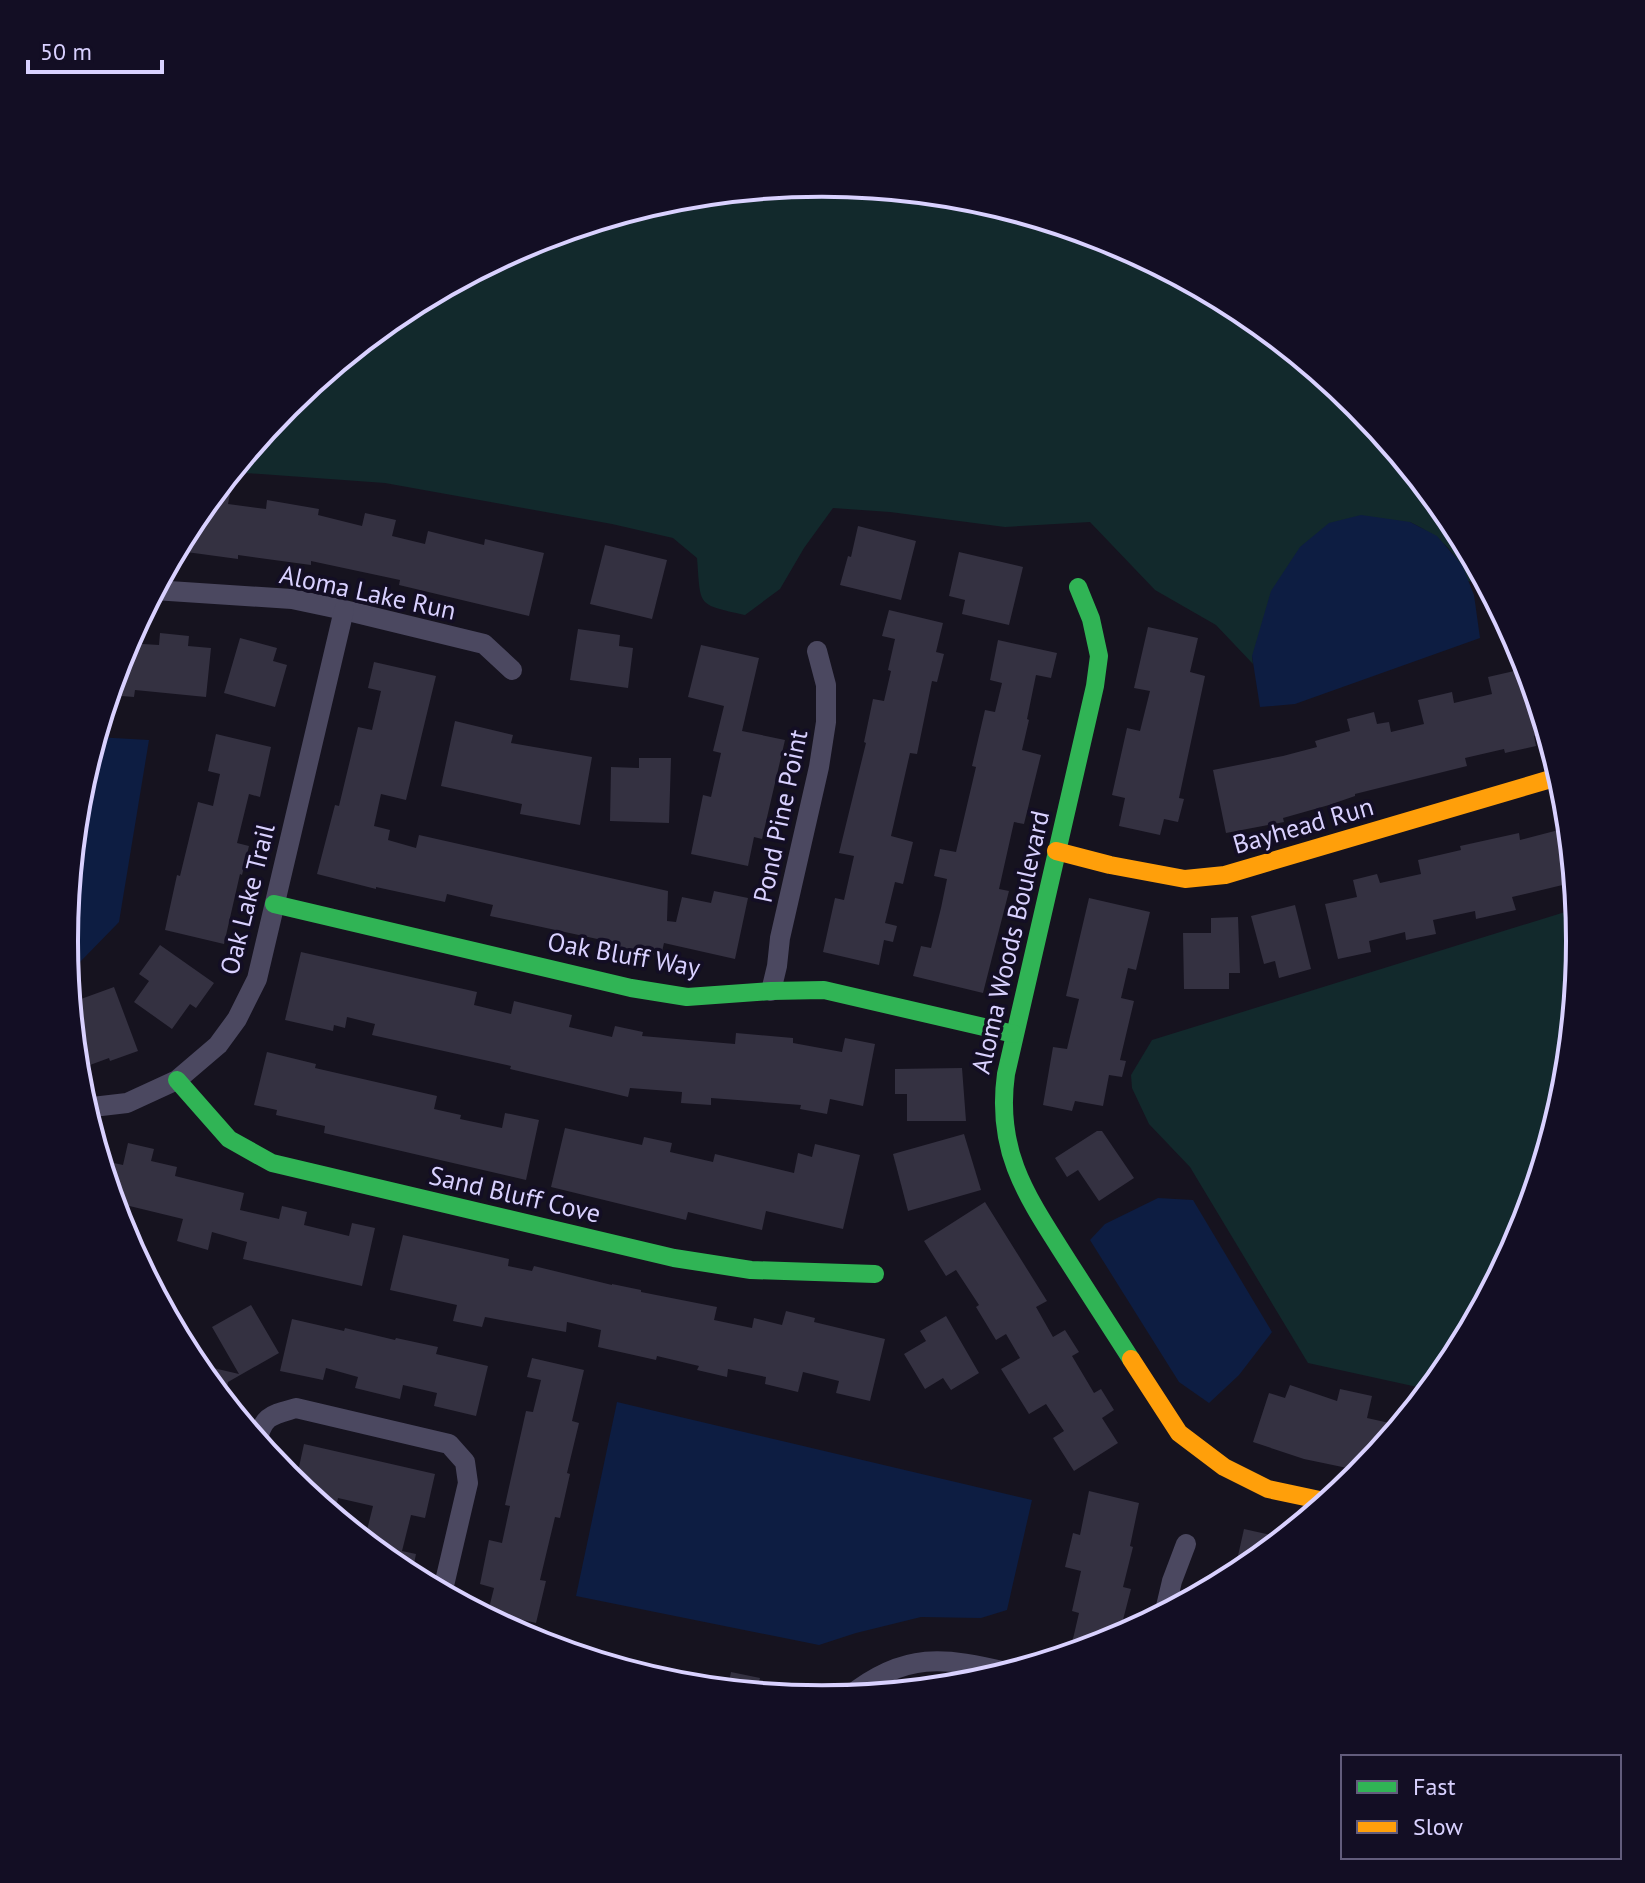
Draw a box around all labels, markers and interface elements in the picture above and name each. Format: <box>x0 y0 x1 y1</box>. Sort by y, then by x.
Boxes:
scale bar <box>28 24 162 74</box>
text: 50 m <box>40 36 92 67</box>
street label: Aloma Lake Run <box>277 557 459 627</box>
street label: Pond Pine Point <box>746 726 814 906</box>
street label: Bayhead Run <box>1229 789 1377 861</box>
street label: Aloma Woods Boulevard <box>964 807 1056 1077</box>
street label: Oak Lake Trail <box>212 820 282 978</box>
street label: Oak Bluff Way <box>545 924 703 984</box>
street label: Sand Bluff Cove <box>426 1158 604 1230</box>
legend <box>1341 1755 1621 1859</box>
text: Fast <box>1413 1771 1456 1802</box>
text: Slow <box>1413 1811 1463 1842</box>

